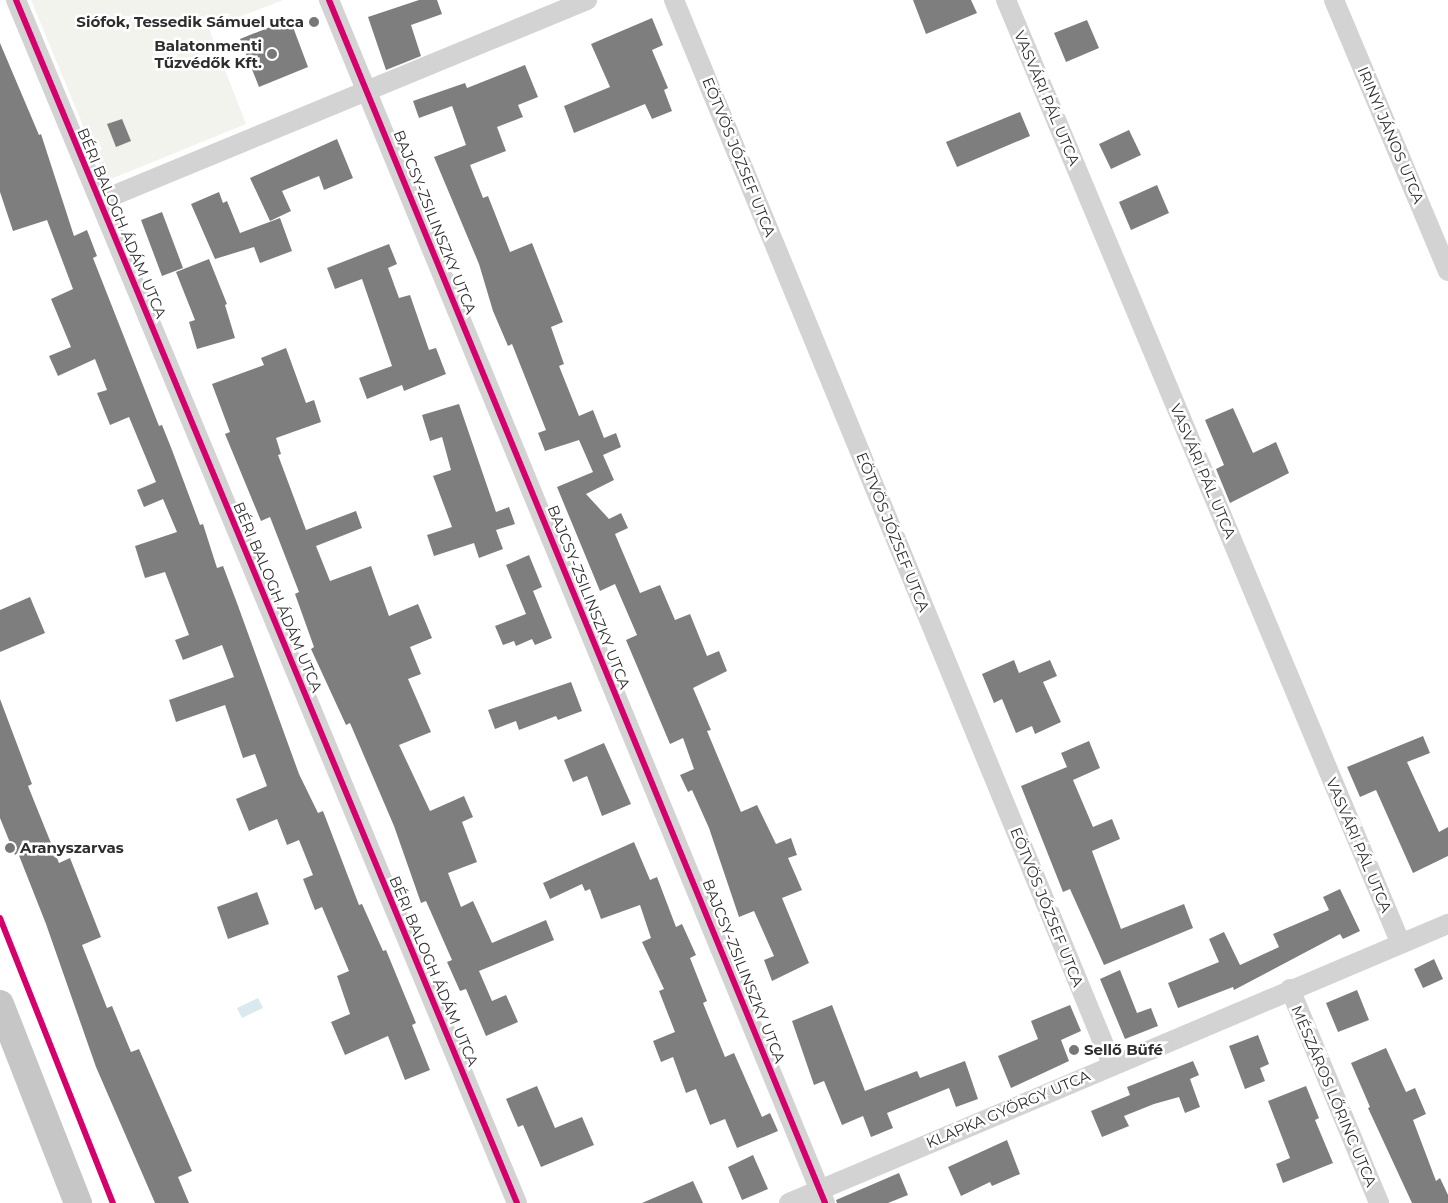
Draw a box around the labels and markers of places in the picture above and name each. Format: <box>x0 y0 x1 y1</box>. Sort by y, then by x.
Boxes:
place label: Siófok, Tessedik Sámuel utca <box>76 13 304 31</box>
marker: Siófok, Tessedik Sámuel utca <box>308 16 320 28</box>
place label: Balatonmenti Tűzvédők Kft. <box>154 36 262 71</box>
marker: Balatonmenti Tűzvédők Kft. <box>266 48 278 60</box>
place label: Aranyszarvas <box>20 839 124 857</box>
marker: Aranyszarvas <box>4 842 16 854</box>
place label: Sellő Büfé <box>1084 1041 1163 1059</box>
marker: Sellő Büfé <box>1068 1044 1080 1056</box>

